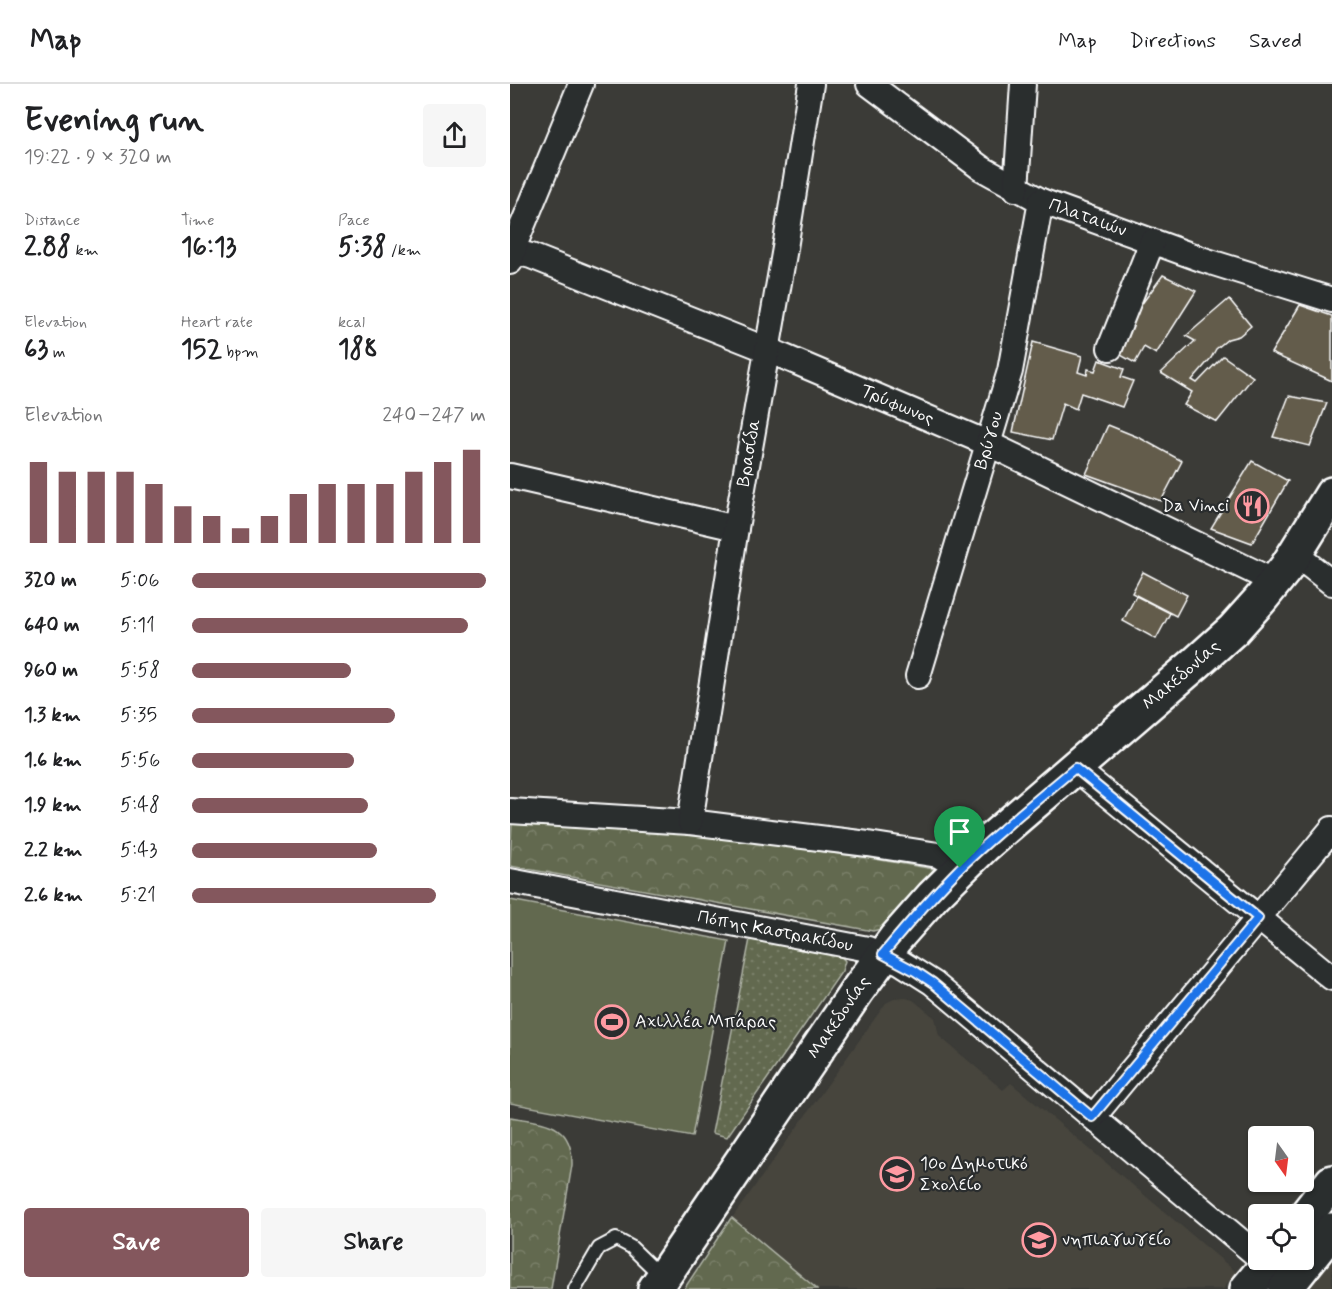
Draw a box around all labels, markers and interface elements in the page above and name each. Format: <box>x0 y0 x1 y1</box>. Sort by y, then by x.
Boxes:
text: Map <box>30 23 81 60</box>
text: Map <box>1058 27 1097 55</box>
text: Directions <box>1130 27 1216 55</box>
text: Saved <box>1249 27 1302 55</box>
text: Evening run <box>24 99 204 143</box>
button: share <box>423 104 486 167</box>
text: 19:22 · 9 × 320 m <box>24 144 172 171</box>
street label: Πλαταιών <box>1045 193 1130 243</box>
text: Distance <box>24 210 80 231</box>
text: Time <box>181 210 215 231</box>
text: Pace <box>338 210 370 231</box>
text: 2.88 <box>24 231 71 265</box>
text: 16:13 <box>181 231 237 265</box>
text: 5:38 <box>338 231 387 265</box>
text: km <box>71 240 99 261</box>
text: /km <box>387 240 421 261</box>
text: Elevation <box>24 312 87 333</box>
text: Heart rate <box>181 312 253 333</box>
text: kcal <box>338 312 365 333</box>
text: 63 <box>24 333 48 367</box>
text: 152 <box>181 333 222 367</box>
text: 188 <box>338 333 378 367</box>
text: m <box>48 342 65 363</box>
text: bpm <box>222 342 259 363</box>
street label: Τρύφωνος <box>857 379 938 431</box>
text: Elevation <box>24 402 103 429</box>
text: 240–247 m <box>382 402 486 429</box>
street label: Βρύγου <box>969 409 1009 472</box>
street label: Βρασίδα <box>731 417 767 488</box>
restaurant icon: Da Vinci <box>1234 488 1270 524</box>
place label: Da Vinci <box>1162 494 1229 518</box>
text: 320 m <box>24 567 77 594</box>
text: 5:06 <box>120 567 160 594</box>
text: 640 m <box>24 612 80 639</box>
text: 5:11 <box>120 612 155 639</box>
street label: Μακεδονίας <box>1137 635 1226 716</box>
text: 960 m <box>24 657 78 684</box>
text: 5:58 <box>120 657 160 684</box>
text: 1.3 km <box>24 702 81 729</box>
text: 5:35 <box>120 702 157 729</box>
text: 1.6 km <box>24 747 82 774</box>
text: 5:56 <box>120 747 160 774</box>
text: 1.9 km <box>24 792 82 819</box>
text: 5:48 <box>120 792 160 819</box>
pin <box>934 806 985 868</box>
icon: arrive <box>943 815 976 848</box>
text: 2.2 km <box>24 837 82 864</box>
text: 5:43 <box>120 837 157 864</box>
text: 2.6 km <box>24 882 83 909</box>
text: 5:21 <box>120 882 156 909</box>
street label: Πόπης Καστρακίδου <box>695 905 855 958</box>
street label: Μακεδονίας <box>802 971 876 1064</box>
sports icon: Αχιλλέα Μπάρας <box>594 1004 630 1040</box>
place label: Αχιλλέα Μπάρας <box>635 1009 776 1034</box>
north arrow <box>1248 1126 1314 1192</box>
map controls <box>1248 1126 1314 1270</box>
place label: 10ο Δημοτικό Σχολείο <box>920 1152 1028 1197</box>
school or university icon: 10ο Δημοτικό Σχολείο <box>879 1156 915 1192</box>
button: locate <box>1248 1204 1314 1270</box>
button: Save <box>24 1208 249 1277</box>
button: Share <box>261 1208 486 1277</box>
school or university icon: νηπιαγωγείο <box>1021 1222 1057 1258</box>
place label: νηπιαγωγείο <box>1062 1228 1171 1252</box>

